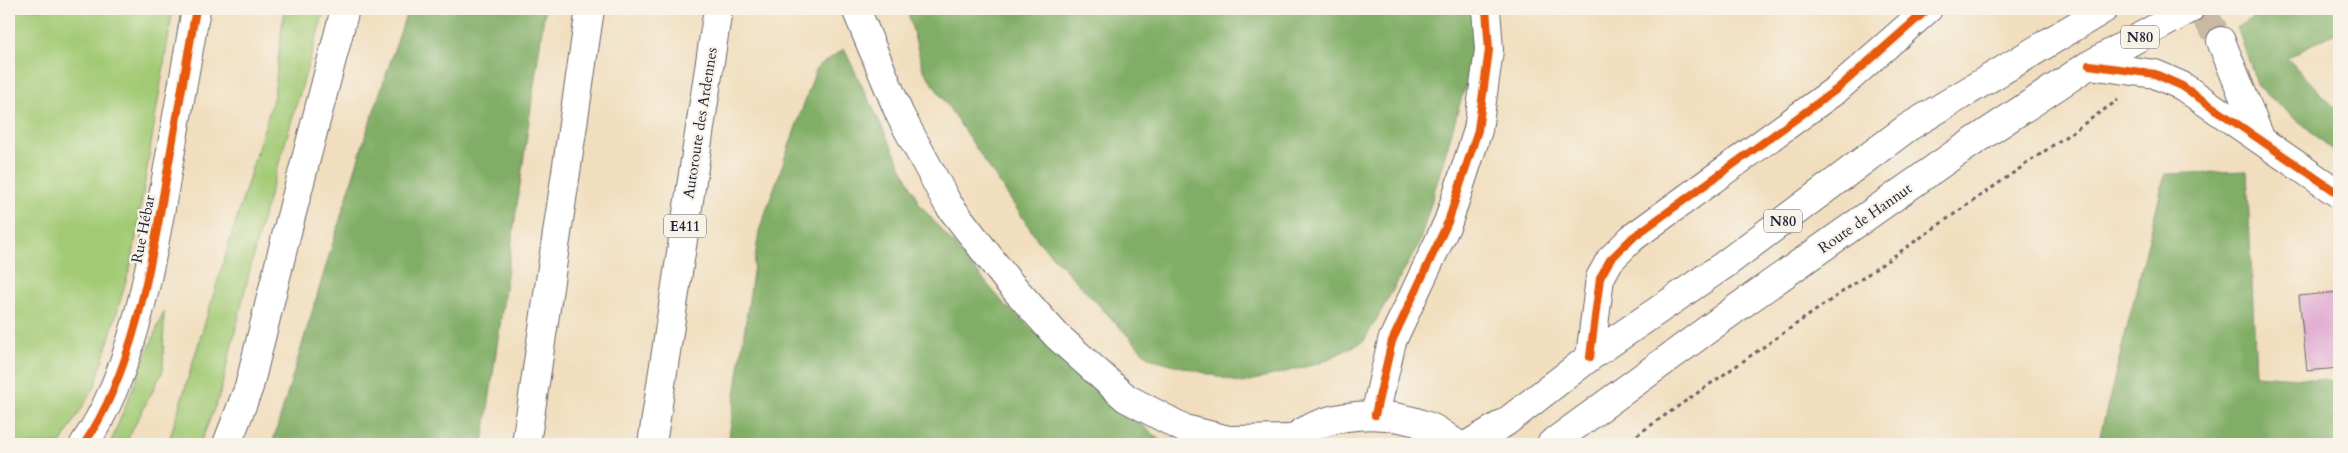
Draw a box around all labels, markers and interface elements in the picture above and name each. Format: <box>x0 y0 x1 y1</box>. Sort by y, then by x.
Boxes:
road number: N80 <box>2121 26 2159 48</box>
street label: Autoroute des Ardennes <box>678 46 722 200</box>
street label: Route de Hannut <box>1814 178 1916 258</box>
street label: Rue Hébar <box>127 193 159 265</box>
road number: N80 <box>1764 210 1802 232</box>
road number: E411 <box>664 215 706 238</box>

